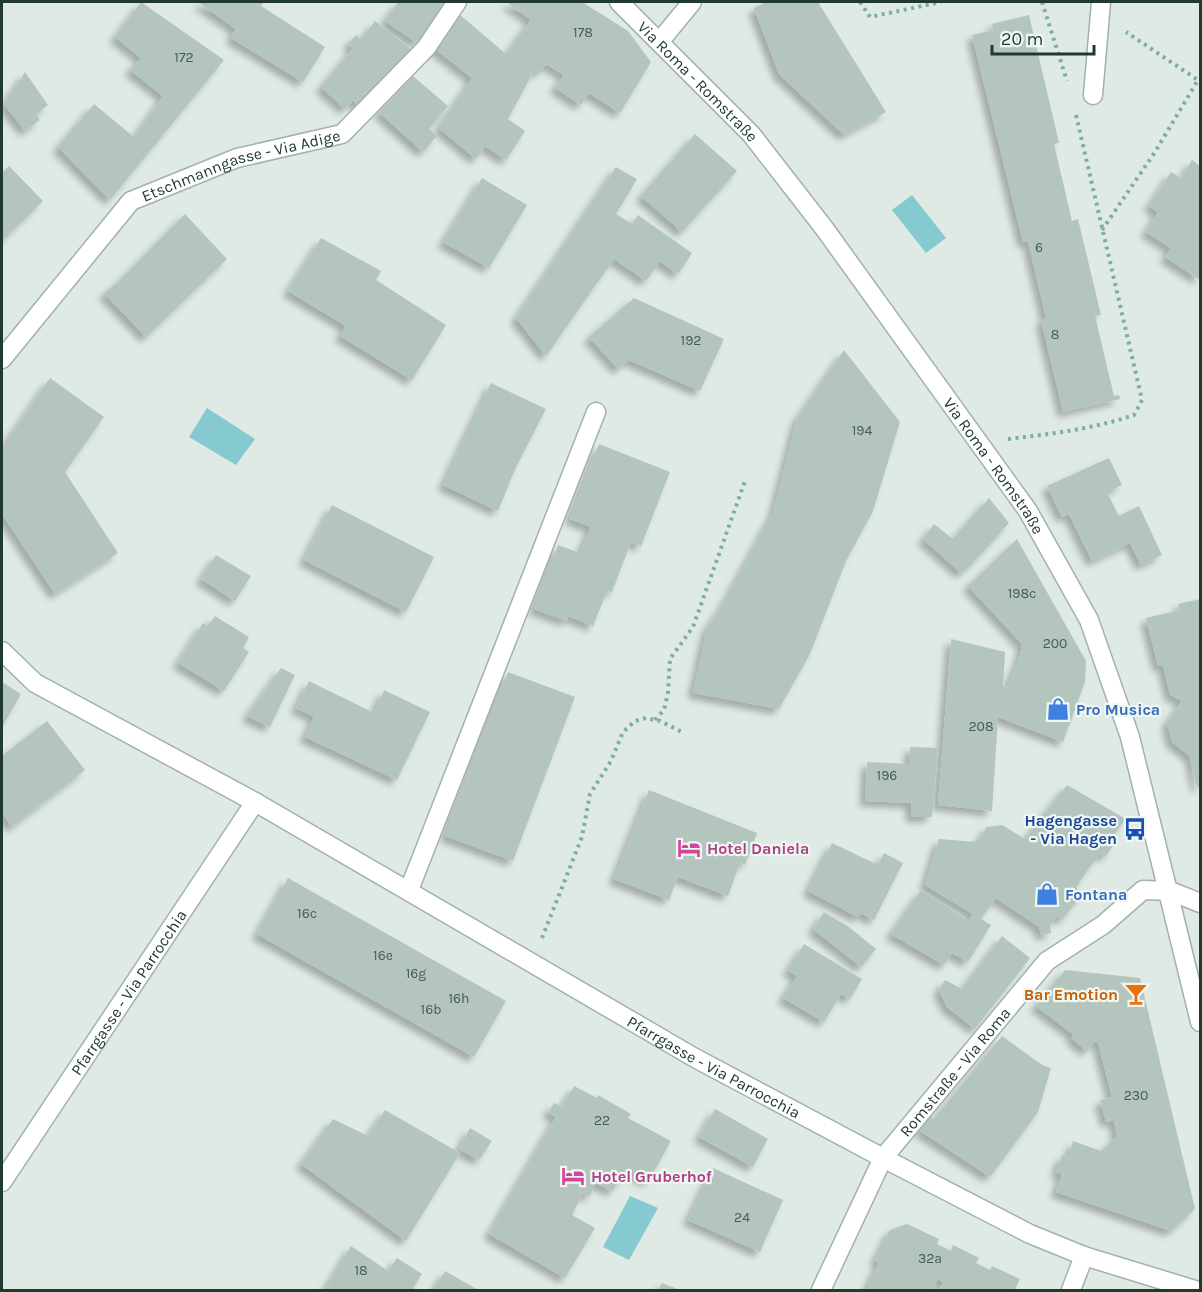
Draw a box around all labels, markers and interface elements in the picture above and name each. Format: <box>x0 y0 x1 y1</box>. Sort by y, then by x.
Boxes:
street label: Via Roma - Romstraße <box>634 17 763 145</box>
scale bar <box>992 18 1094 56</box>
house number: 178 <box>573 24 593 41</box>
text: 20 m <box>1001 28 1043 50</box>
house number: 172 <box>174 49 194 66</box>
street label: Etschmanngasse - Via Adige <box>139 125 342 205</box>
house number: 6 <box>1035 239 1043 256</box>
house number: 8 <box>1051 326 1059 343</box>
house number: 192 <box>681 332 701 349</box>
street label: Via Roma - Romstraße <box>940 394 1048 537</box>
house number: 194 <box>852 422 872 439</box>
house number: 198c <box>1008 585 1036 602</box>
house number: 200 <box>1043 635 1067 652</box>
shop icon: Pro Musica <box>1045 696 1071 722</box>
place label: Pro Musica <box>1076 700 1160 719</box>
house number: 208 <box>968 718 994 735</box>
house number: 196 <box>877 767 897 784</box>
place label: Hagengasse - Via Hagen <box>1025 811 1117 848</box>
bus stop icon: Hagengasse - Via Hagen <box>1122 816 1148 842</box>
hotel icon: Hotel Daniela <box>676 835 702 861</box>
place label: Hotel Daniela <box>707 839 809 858</box>
shop icon: Fontana <box>1034 881 1060 907</box>
place label: Fontana <box>1065 885 1127 904</box>
house number: 16c <box>297 905 317 922</box>
street label: Pfarrgasse - Via Parrocchia <box>66 906 190 1079</box>
house number: 16e <box>373 947 393 964</box>
house number: 16g <box>406 965 426 982</box>
bar icon: Bar Emotion <box>1123 981 1149 1007</box>
place label: Bar Emotion <box>1024 985 1118 1004</box>
house number: 16h <box>448 990 470 1007</box>
house number: 16b <box>421 1001 441 1018</box>
street label: Romstraße - Via Roma <box>895 1003 1014 1140</box>
street label: Pfarrgasse - Via Parrocchia <box>624 1011 804 1122</box>
house number: 230 <box>1124 1087 1148 1104</box>
house number: 22 <box>594 1112 610 1129</box>
hotel icon: Hotel Gruberhof <box>560 1163 586 1189</box>
place label: Hotel Gruberhof <box>591 1167 712 1186</box>
house number: 24 <box>734 1209 750 1226</box>
house number: 32a <box>918 1250 942 1267</box>
house number: 18 <box>354 1262 368 1279</box>

